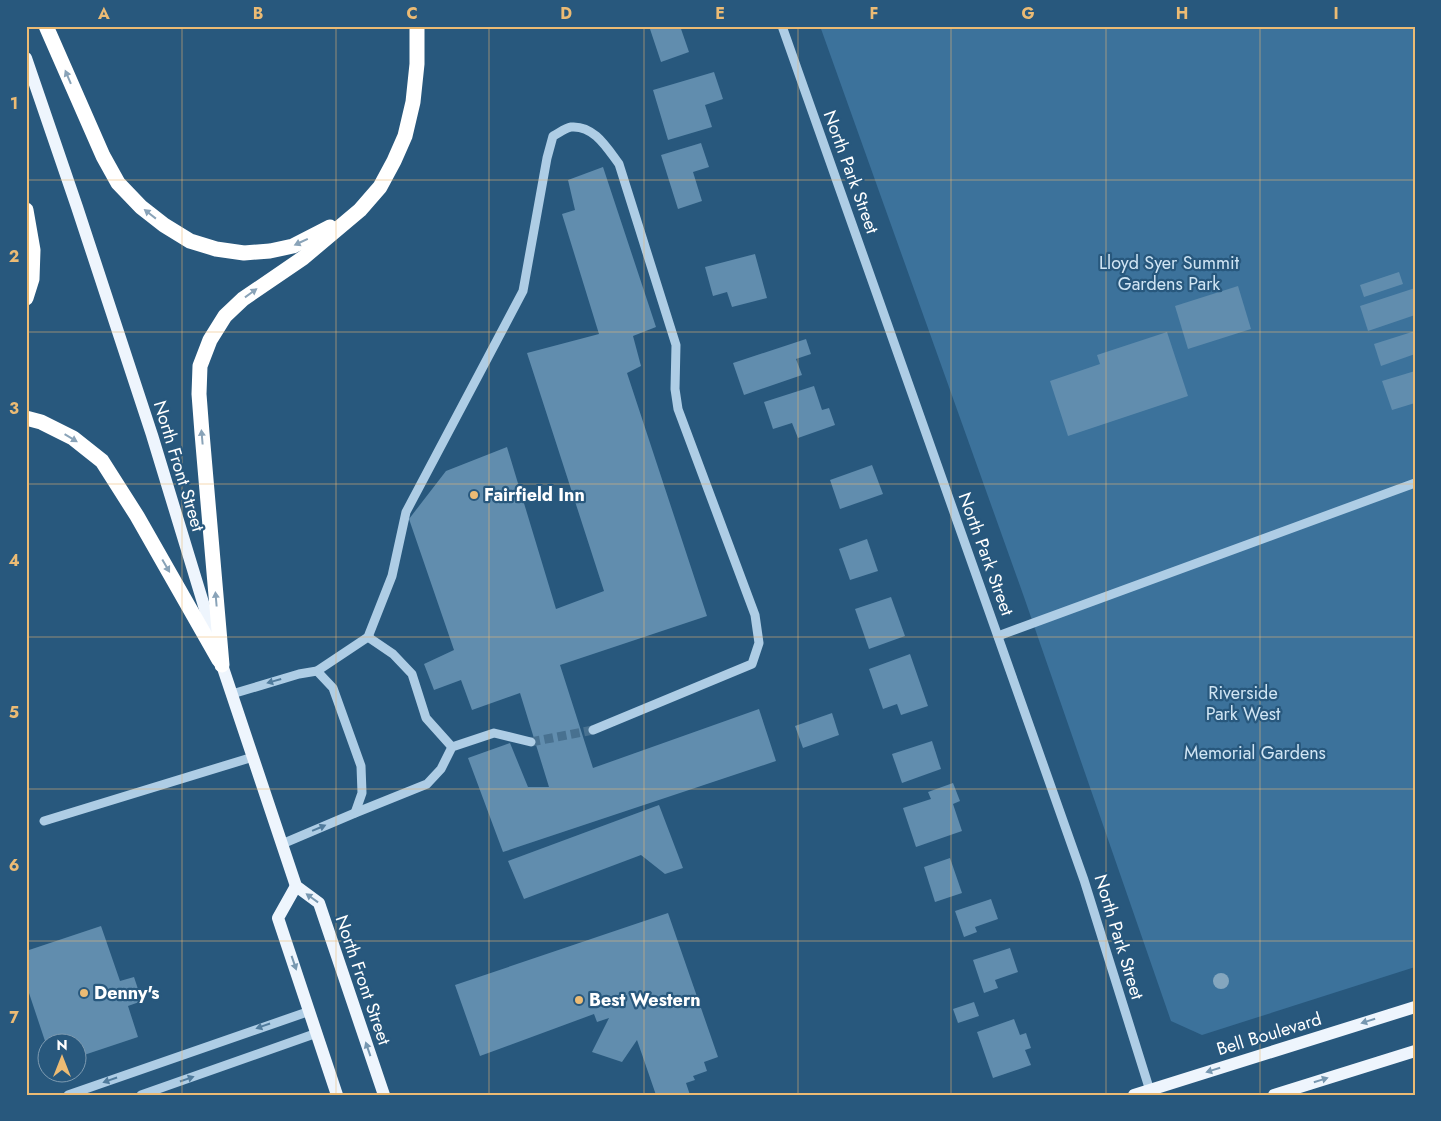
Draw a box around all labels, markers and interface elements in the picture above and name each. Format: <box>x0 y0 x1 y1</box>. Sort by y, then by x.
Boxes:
text: A <box>97 2 110 25</box>
text: B <box>253 2 263 25</box>
text: C <box>406 2 418 25</box>
text: D <box>560 2 572 25</box>
text: E <box>715 2 725 25</box>
text: F <box>870 2 878 25</box>
text: G <box>1021 2 1035 25</box>
text: H <box>1176 2 1188 25</box>
text: I <box>1333 2 1339 25</box>
one-way arrow <box>63 69 71 84</box>
text: 1 <box>10 92 18 115</box>
street label: North Park Street <box>817 107 886 238</box>
one-way arrow <box>143 209 157 219</box>
one-way arrow <box>294 238 308 246</box>
text: 2 <box>9 245 19 268</box>
park label: Lloyd Syer Summit Gardens Park <box>1099 250 1240 297</box>
one-way arrow <box>244 288 258 298</box>
text: 3 <box>9 397 19 420</box>
street label: North Front Street <box>147 397 211 535</box>
one-way arrow <box>198 429 206 445</box>
one-way arrow <box>64 433 77 442</box>
place label: Fairfield Inn <box>484 482 585 508</box>
marker: Fairfield Inn <box>468 489 480 501</box>
street label: North Park Street <box>952 489 1021 620</box>
text: 4 <box>8 549 20 572</box>
one-way arrow <box>161 560 170 573</box>
one-way arrow <box>212 591 220 607</box>
one-way arrow <box>266 678 281 686</box>
park label: Riverside Park West <box>1206 680 1281 727</box>
text: 5 <box>9 701 19 724</box>
park label: Memorial Gardens <box>1184 740 1326 766</box>
one-way arrow <box>311 824 326 832</box>
text: 6 <box>9 854 19 877</box>
street label: North Park Street <box>1088 871 1151 1003</box>
one-way arrow <box>305 893 319 903</box>
street label: North Front Street <box>329 912 398 1049</box>
one-way arrow <box>290 955 298 970</box>
place label: Denny's <box>94 980 159 1006</box>
marker: Denny's <box>78 987 90 999</box>
place label: Best Western <box>589 987 701 1013</box>
marker: Best Western <box>573 994 585 1006</box>
text: 7 <box>9 1006 19 1029</box>
street label: Bell Boulevard <box>1213 1006 1325 1062</box>
one-way arrow <box>1361 1018 1376 1026</box>
one-way arrow <box>256 1023 271 1031</box>
north arrow <box>38 1034 88 1084</box>
text: N <box>56 1035 68 1055</box>
one-way arrow <box>364 1041 371 1056</box>
one-way arrow <box>1205 1066 1220 1074</box>
one-way arrow <box>180 1075 195 1083</box>
one-way arrow <box>102 1076 117 1084</box>
one-way arrow <box>1314 1076 1329 1084</box>

